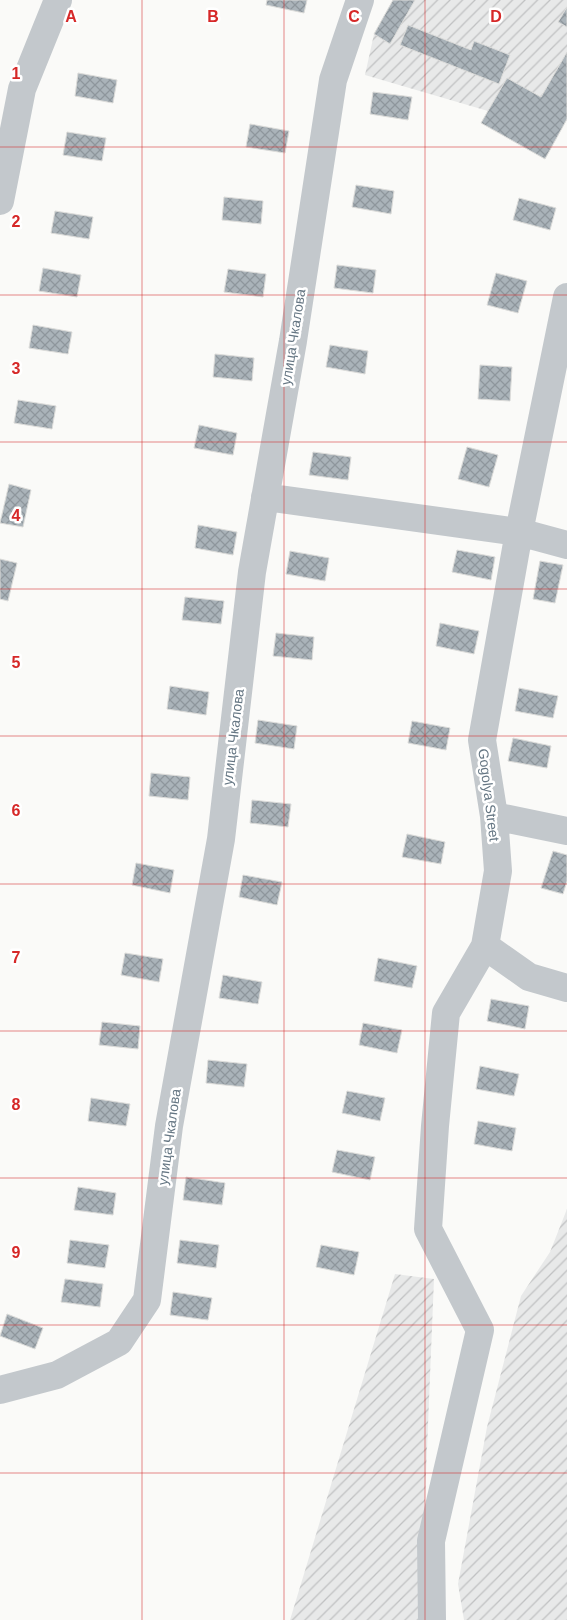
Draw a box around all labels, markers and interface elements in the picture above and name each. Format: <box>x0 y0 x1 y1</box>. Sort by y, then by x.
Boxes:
text: A <box>65 8 77 25</box>
text: B <box>207 8 219 25</box>
text: C <box>348 8 360 25</box>
text: D <box>490 8 502 25</box>
text: 1 <box>12 65 21 82</box>
text: 2 <box>12 213 21 230</box>
street label: улица Чкалова <box>278 288 309 386</box>
text: 3 <box>12 360 21 377</box>
text: 4 <box>12 507 21 524</box>
text: 5 <box>12 654 21 671</box>
street label: улица Чкалова <box>219 688 247 786</box>
street label: Gogolya Street <box>475 748 503 842</box>
text: 6 <box>12 802 21 819</box>
text: 7 <box>12 949 21 966</box>
street label: улица Чкалова <box>154 1088 184 1186</box>
text: 8 <box>12 1096 21 1113</box>
text: 9 <box>12 1244 21 1261</box>

